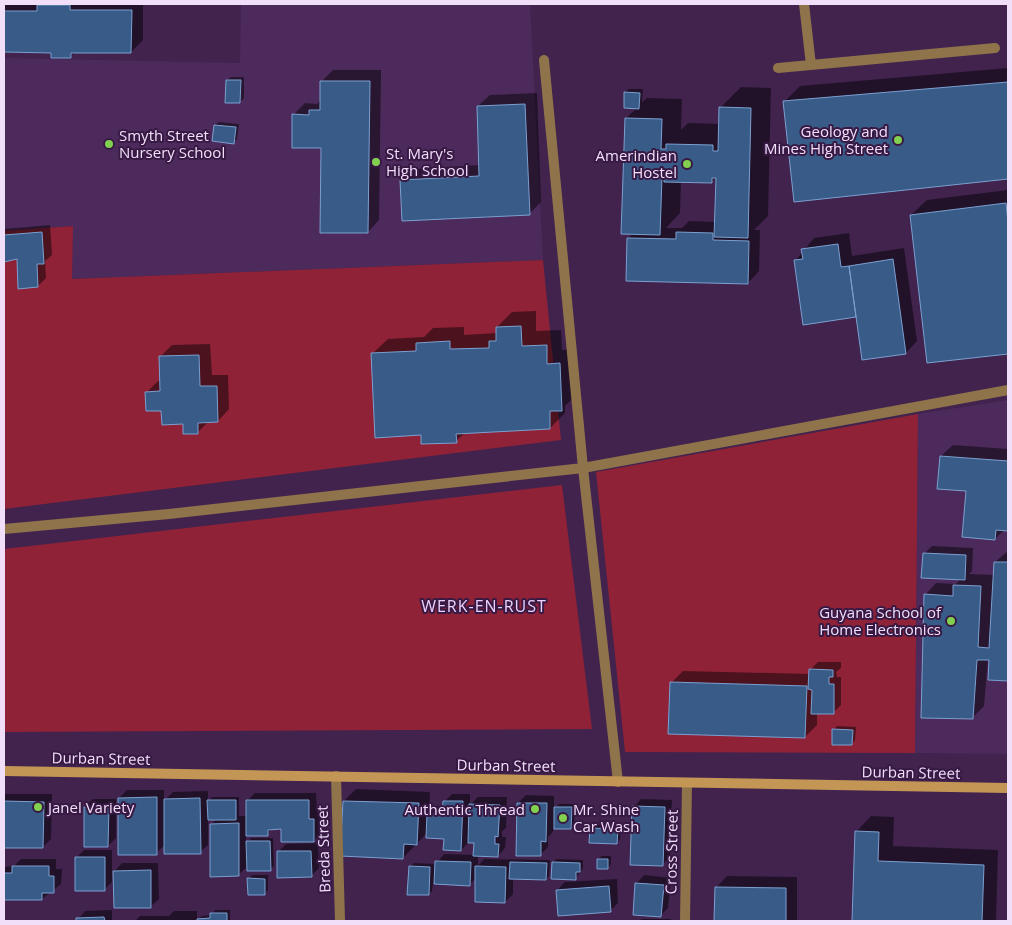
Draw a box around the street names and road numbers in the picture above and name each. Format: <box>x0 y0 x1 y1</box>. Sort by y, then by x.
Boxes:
street label: Durban Street <box>51 747 151 769</box>
street label: Durban Street <box>456 754 556 776</box>
street label: Durban Street <box>861 761 961 783</box>
street label: Breda Street <box>311 805 335 893</box>
street label: Cross Street <box>660 809 682 895</box>

